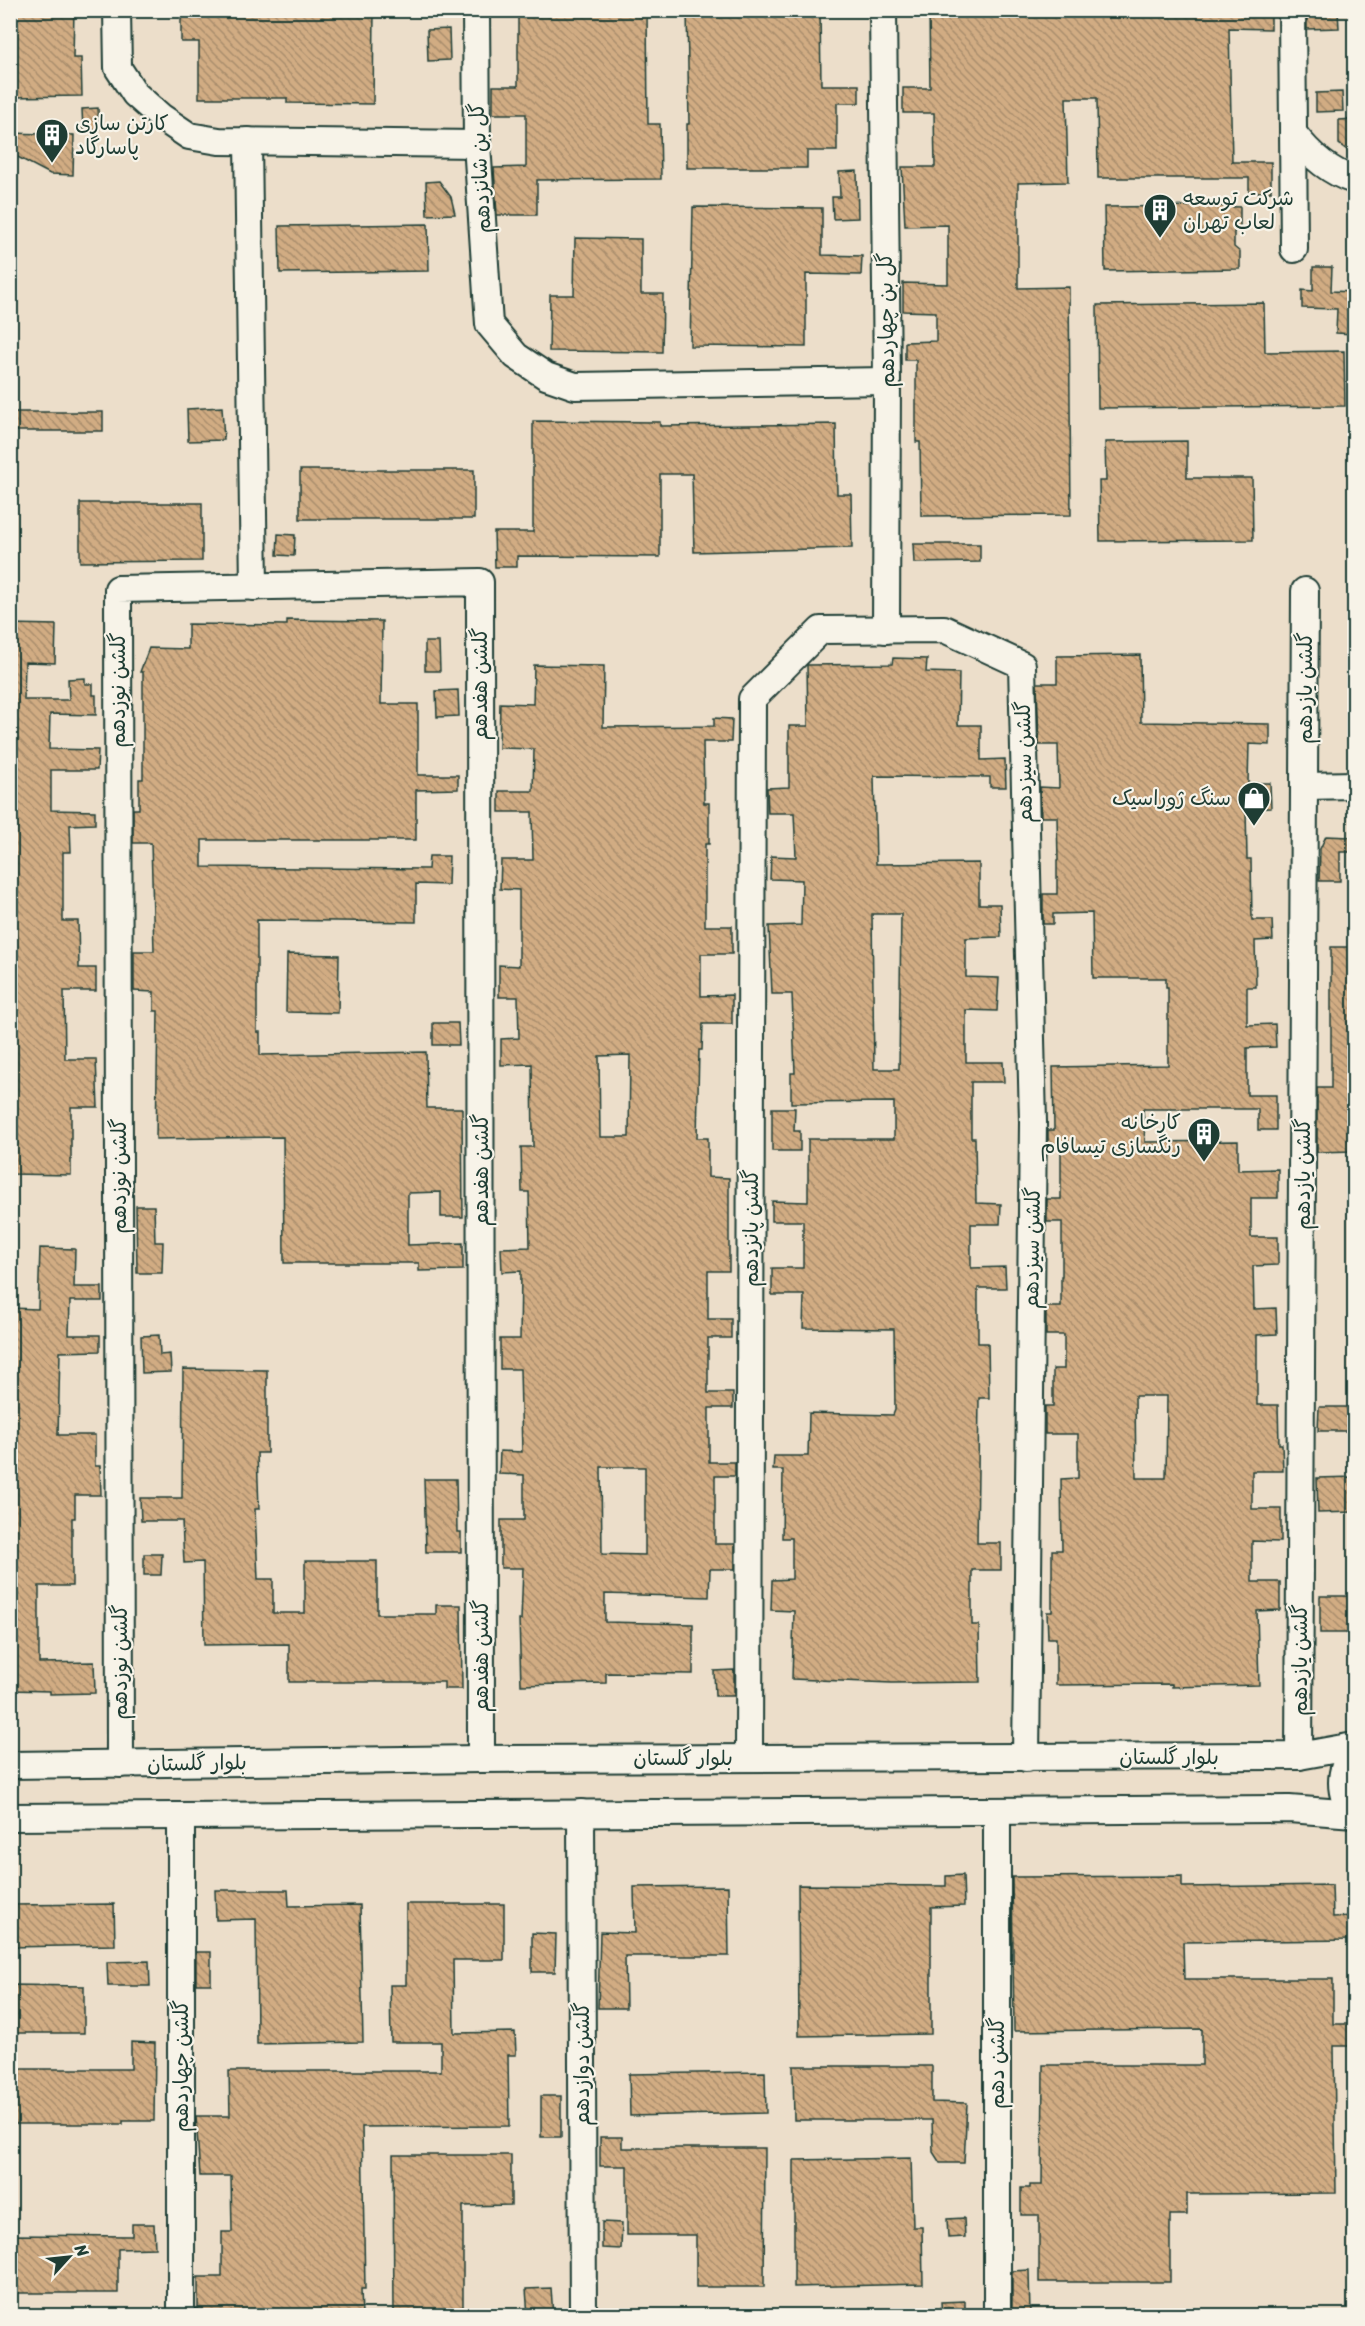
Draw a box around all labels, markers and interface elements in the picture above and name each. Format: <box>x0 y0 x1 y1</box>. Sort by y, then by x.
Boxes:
street label: گل بن شانزدهم <box>458 102 502 234</box>
place label: کارتن سازی پاسارگاد <box>75 104 169 166</box>
building icon: کارتن سازی پاسارگاد <box>34 117 70 164</box>
place label: شرکت توسعه لعاب تهران <box>1183 179 1294 241</box>
building icon: شرکت توسعه لعاب تهران <box>1142 192 1178 239</box>
street label: گل بن چهاردهم <box>866 252 906 388</box>
street label: گلشن هفدهم <box>461 628 499 740</box>
street label: گلشن نوزدهم <box>99 632 137 748</box>
street label: گلشن یازدهم <box>1286 632 1324 744</box>
street label: گلشن سیزدهم <box>1004 701 1044 823</box>
place label: سنگ ژوراسیک <box>1112 779 1231 817</box>
shop icon: سنگ ژوراسیک <box>1236 780 1272 827</box>
place label: کارخانه رنگسازی تیسافام <box>1040 1103 1181 1165</box>
street label: گلشن هفدهم <box>462 1114 500 1226</box>
building icon: کارخانه رنگسازی تیسافام <box>1186 1116 1222 1163</box>
street label: گلشن نوزدهم <box>100 1118 138 1234</box>
street label: گلشن یازدهم <box>1284 1118 1322 1230</box>
street label: گلشن پانزدهم <box>732 1169 770 1287</box>
street label: گلشن سیزدهم <box>1012 1187 1052 1309</box>
street label: گلشن هفدهم <box>462 1600 500 1712</box>
street label: گلشن نوزدهم <box>101 1604 139 1720</box>
street label: گلشن یازدهم <box>1281 1604 1319 1716</box>
street label: بلوار گلستان <box>1119 1738 1219 1776</box>
street label: بلوار گلستان <box>633 1739 733 1777</box>
street label: بلوار گلستان <box>147 1743 247 1783</box>
street label: گلشن چهاردهم <box>162 2000 200 2132</box>
street label: گلشن دوازدهم <box>563 2002 601 2126</box>
street label: گلشن دهم <box>978 2017 1016 2109</box>
north arrow <box>39 2227 99 2287</box>
text: N <box>66 2238 98 2263</box>

